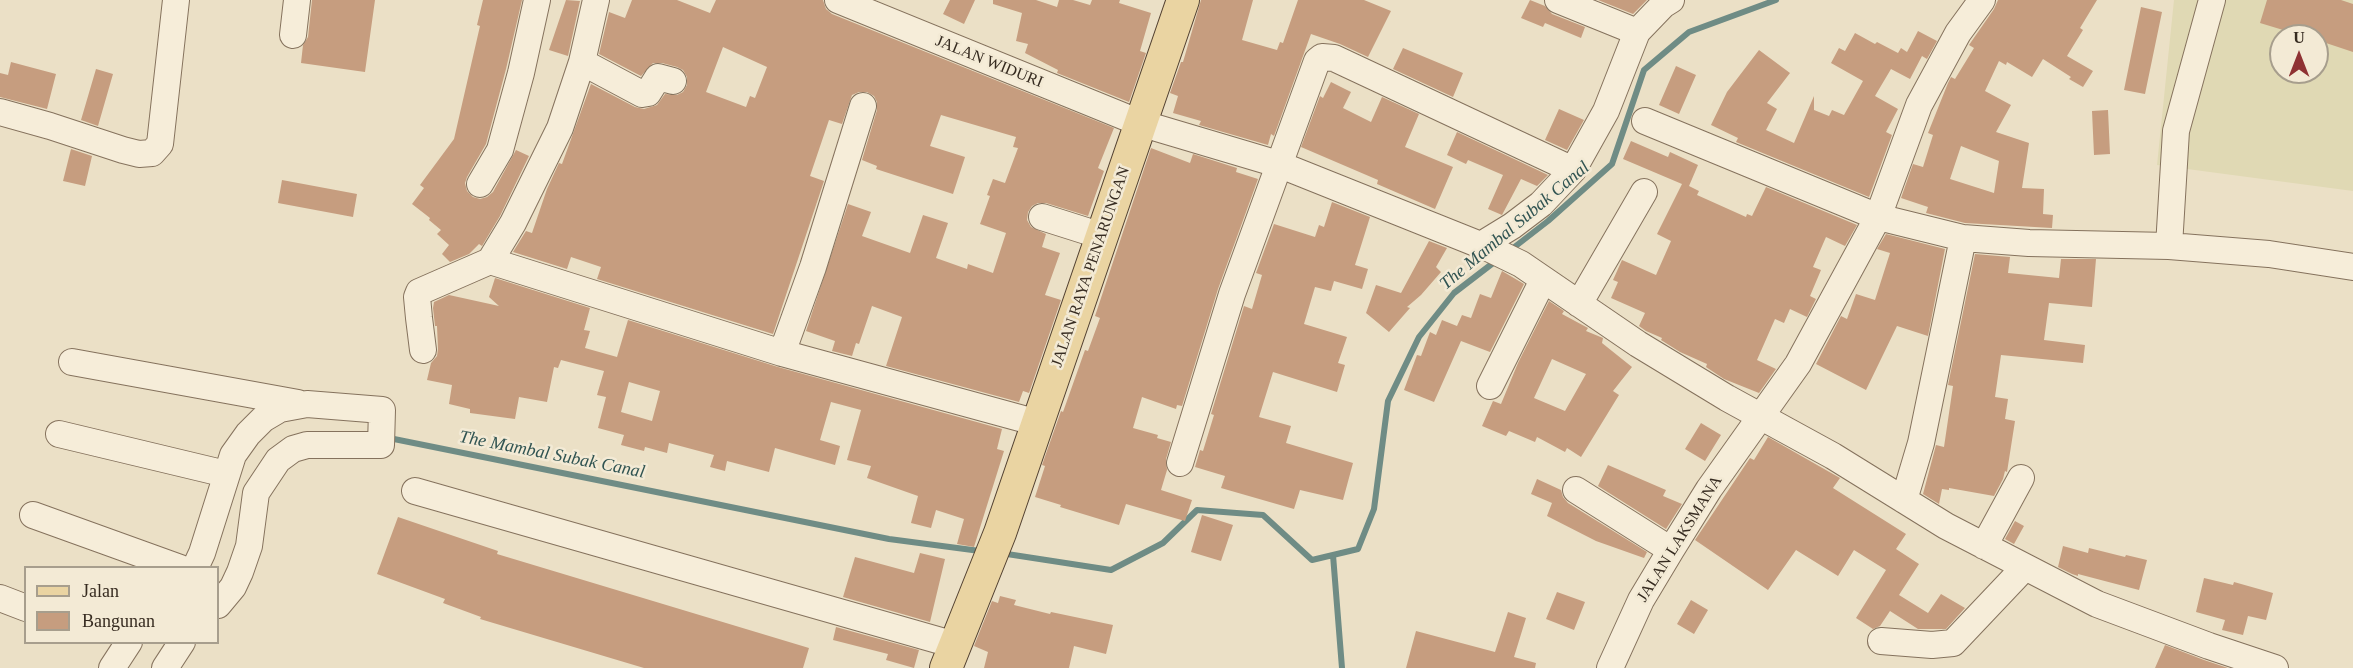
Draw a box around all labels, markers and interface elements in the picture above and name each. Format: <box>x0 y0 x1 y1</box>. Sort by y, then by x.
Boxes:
north arrow <box>2269 24 2329 84</box>
text: U <box>2293 29 2305 46</box>
street label: JALAN WIDURI <box>932 32 1046 92</box>
water label: The Mambal Subak Canal <box>1436 157 1594 295</box>
street label: JALAN RAYA PENARUNGAN <box>1048 164 1134 370</box>
water label: The Mambal Subak Canal <box>457 426 647 484</box>
street label: JALAN LAKSMANA <box>1633 472 1727 606</box>
legend <box>24 566 219 644</box>
text: Jalan <box>82 581 119 601</box>
text: Bangunan <box>82 611 155 631</box>

